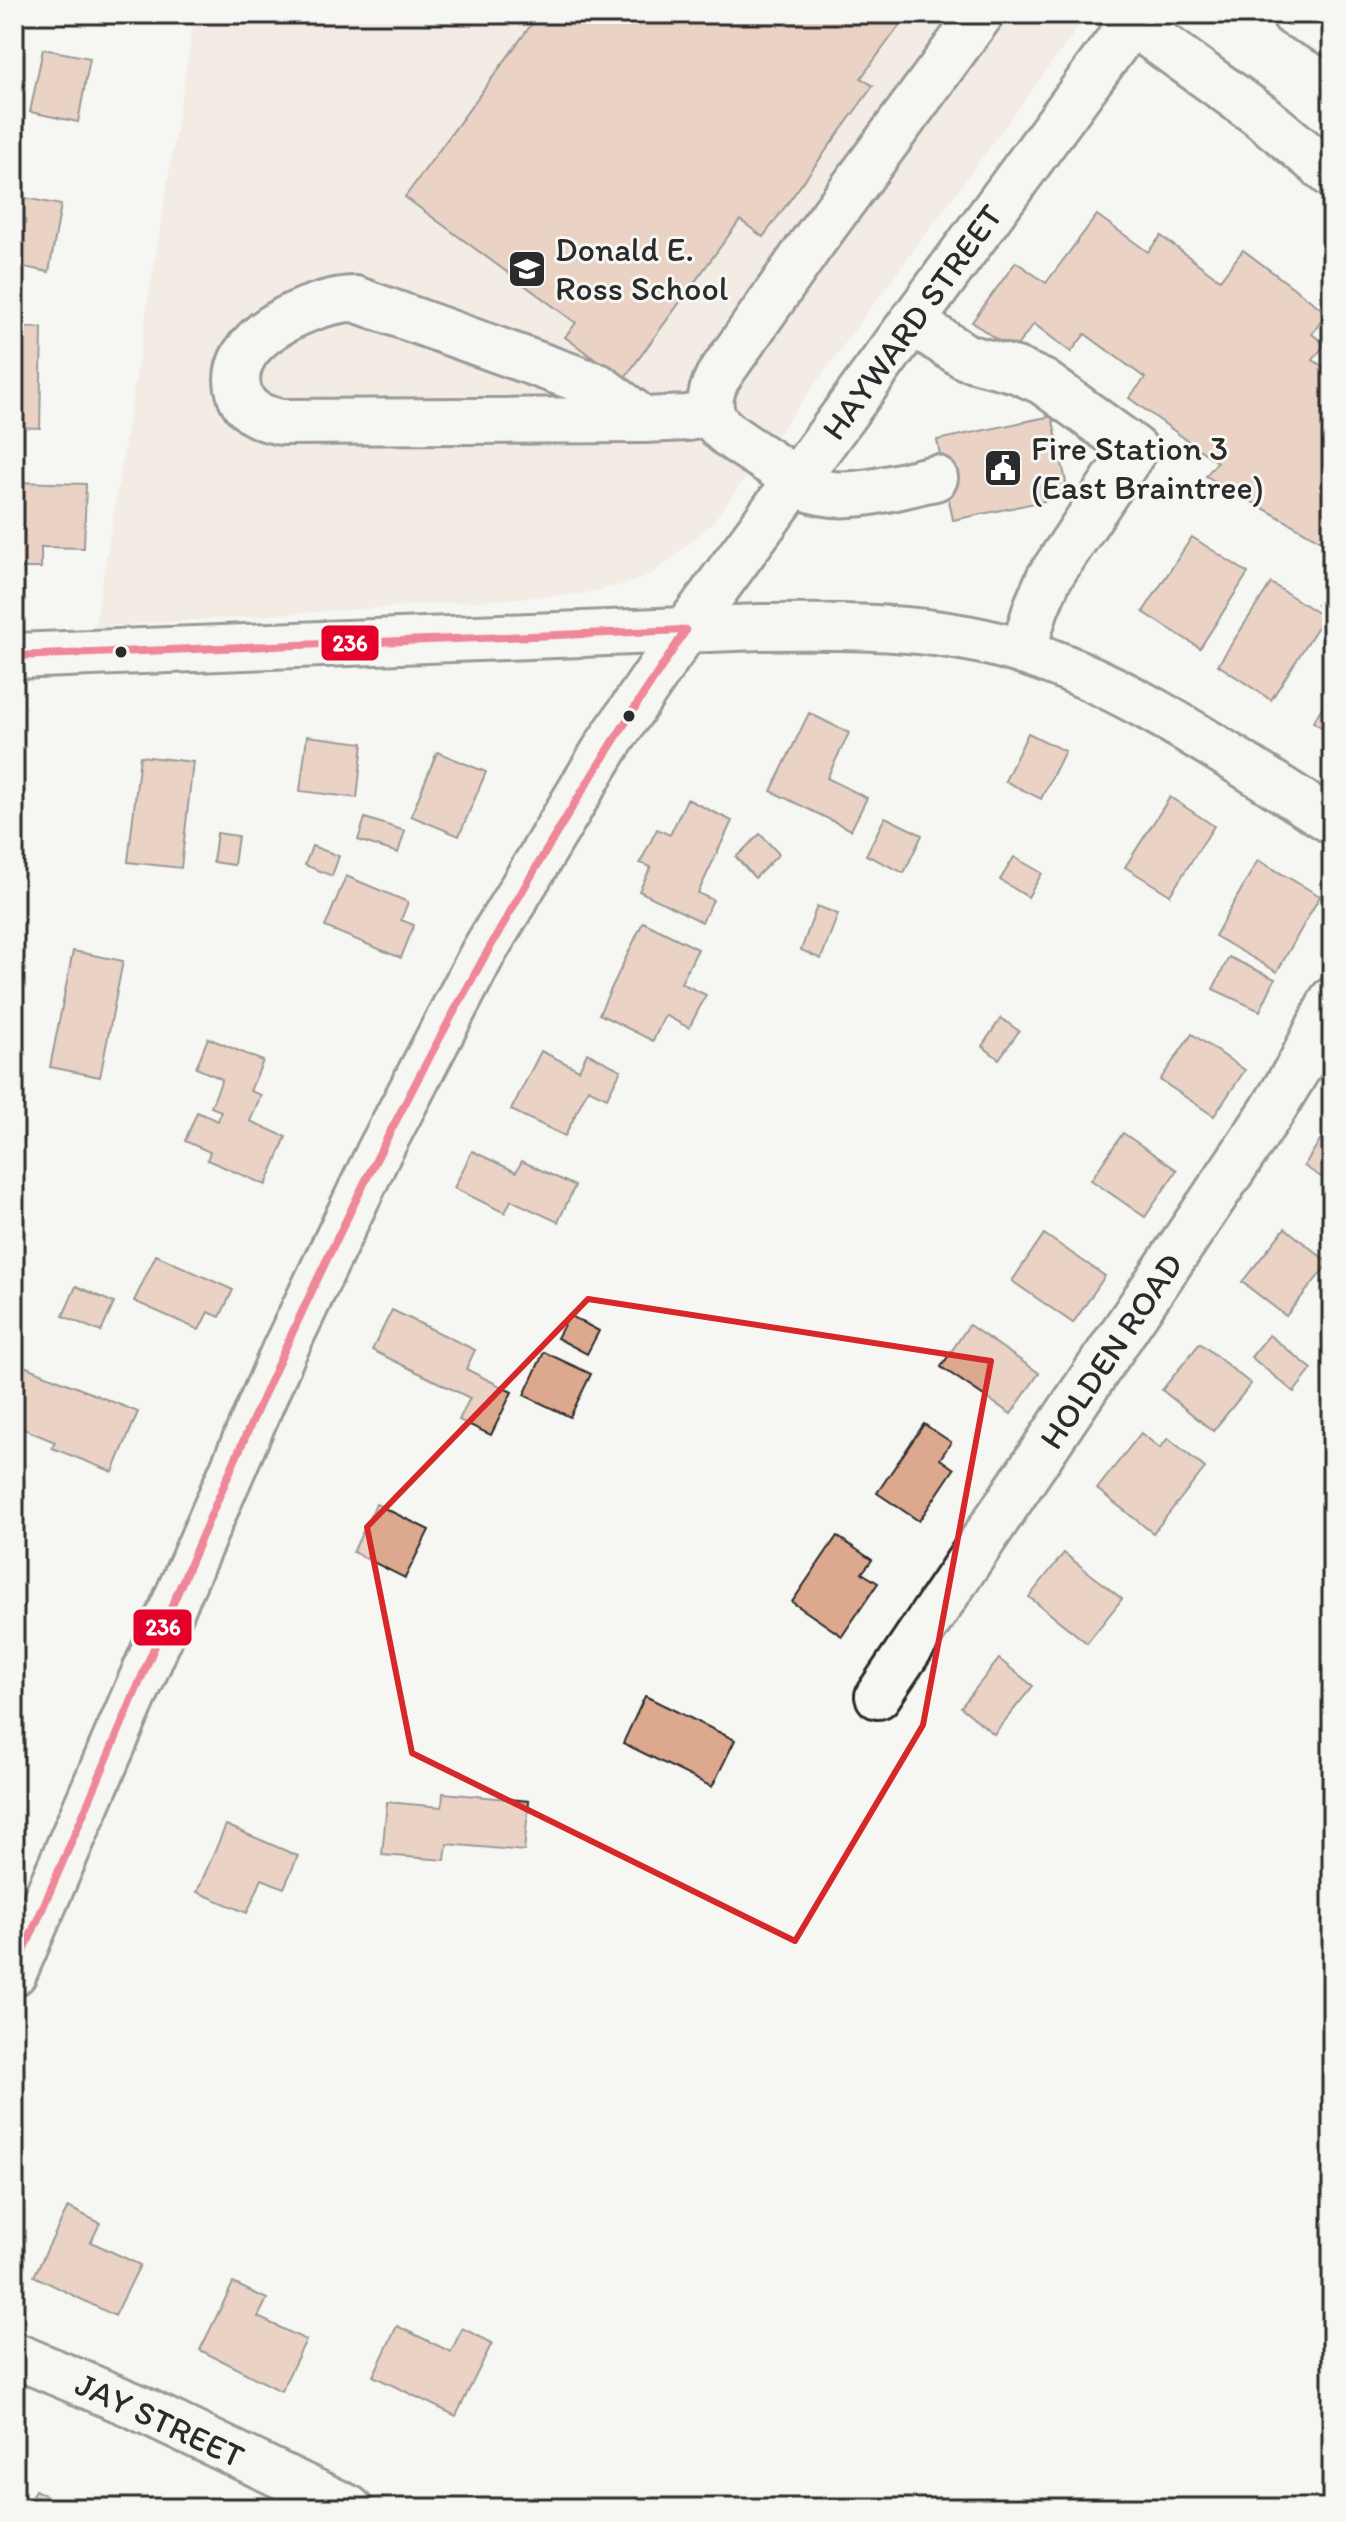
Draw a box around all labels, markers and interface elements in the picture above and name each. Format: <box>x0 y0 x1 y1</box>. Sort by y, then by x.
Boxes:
street label: HAYWARD STREET <box>813 196 1011 448</box>
place label: Donald E. Ross School <box>555 229 729 309</box>
school or university icon: Donald E. Ross School <box>506 248 548 290</box>
place label: Fire Station 3 (East Braintree) <box>1031 428 1264 508</box>
public building icon: Fire Station 3 (East Braintree) <box>982 447 1024 489</box>
line badge: 236 <box>320 624 380 662</box>
text: 236 <box>332 630 368 657</box>
unlabelled marker <box>113 644 129 660</box>
unlabelled marker <box>621 708 637 724</box>
street label: HOLDEN ROAD <box>1030 1245 1192 1457</box>
line badge: 236 <box>132 1608 193 1647</box>
text: 236 <box>145 1614 181 1641</box>
street label: JAY STREET <box>69 2363 251 2477</box>

